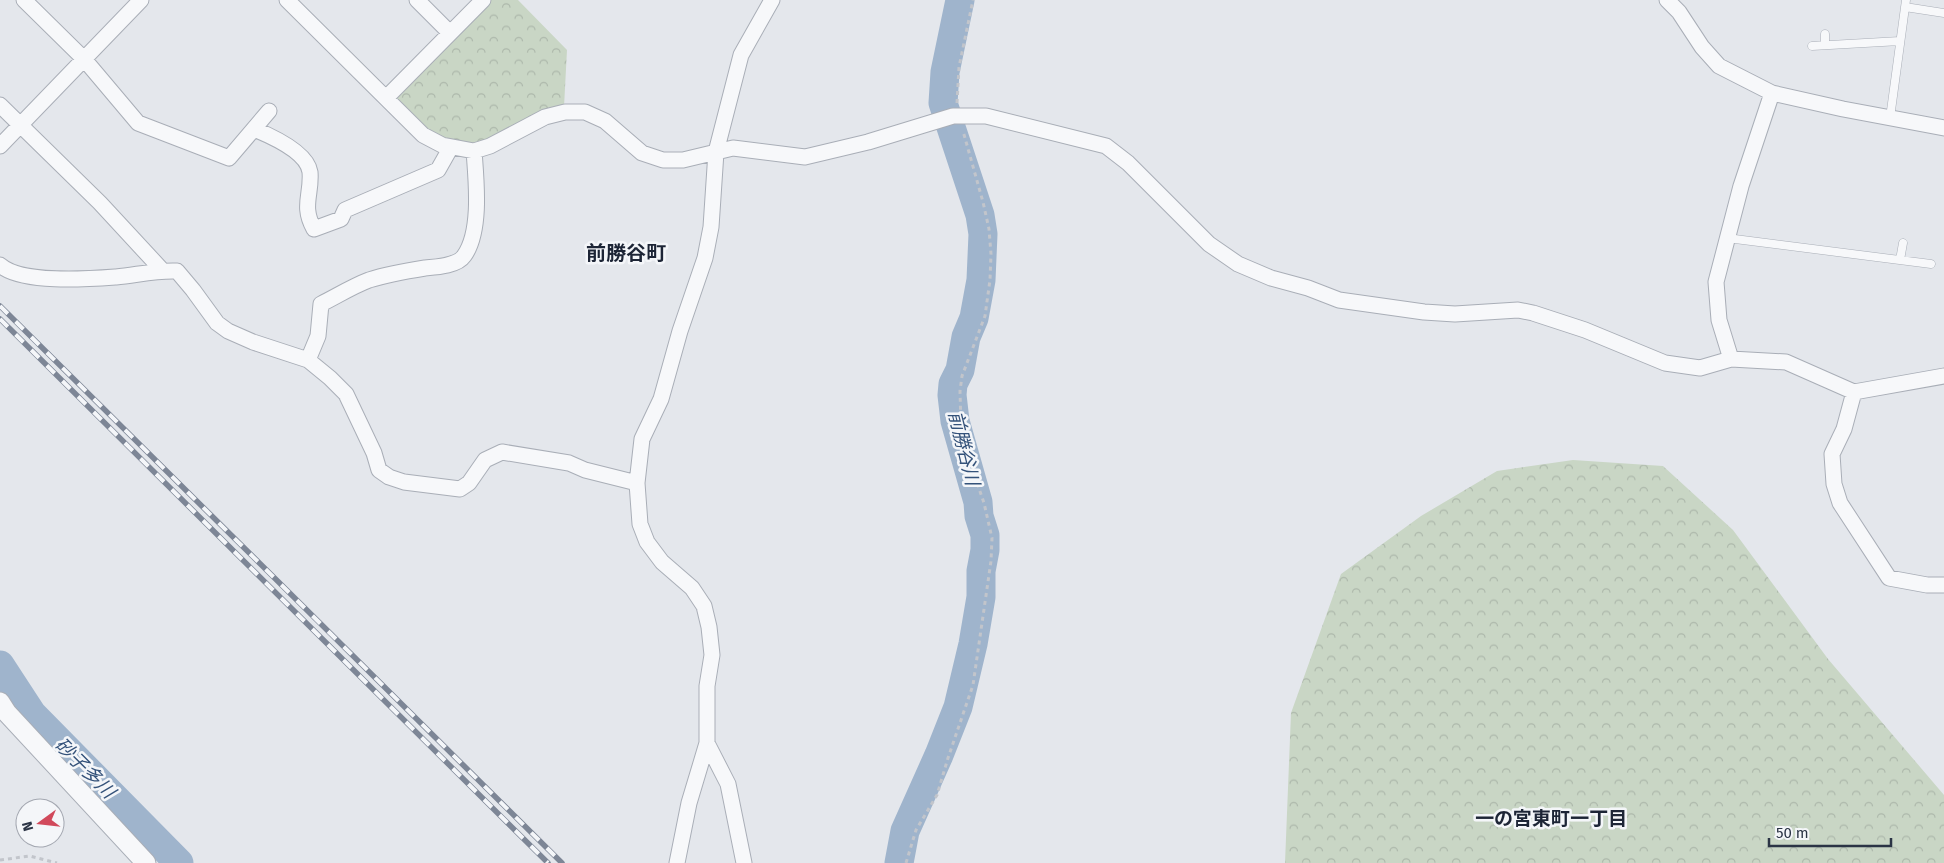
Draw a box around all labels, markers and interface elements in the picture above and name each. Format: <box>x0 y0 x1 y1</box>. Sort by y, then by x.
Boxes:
district label: 前勝谷町 <box>586 241 666 265</box>
water label: 前勝谷川 <box>944 408 985 490</box>
water label: 砂子多川 <box>50 733 121 804</box>
north arrow <box>15 798 65 848</box>
district label: 一の宮東町一丁目 <box>1475 807 1627 830</box>
scale bar <box>1769 816 1892 848</box>
text: N <box>19 820 37 833</box>
text: 50 m <box>1776 824 1809 842</box>

